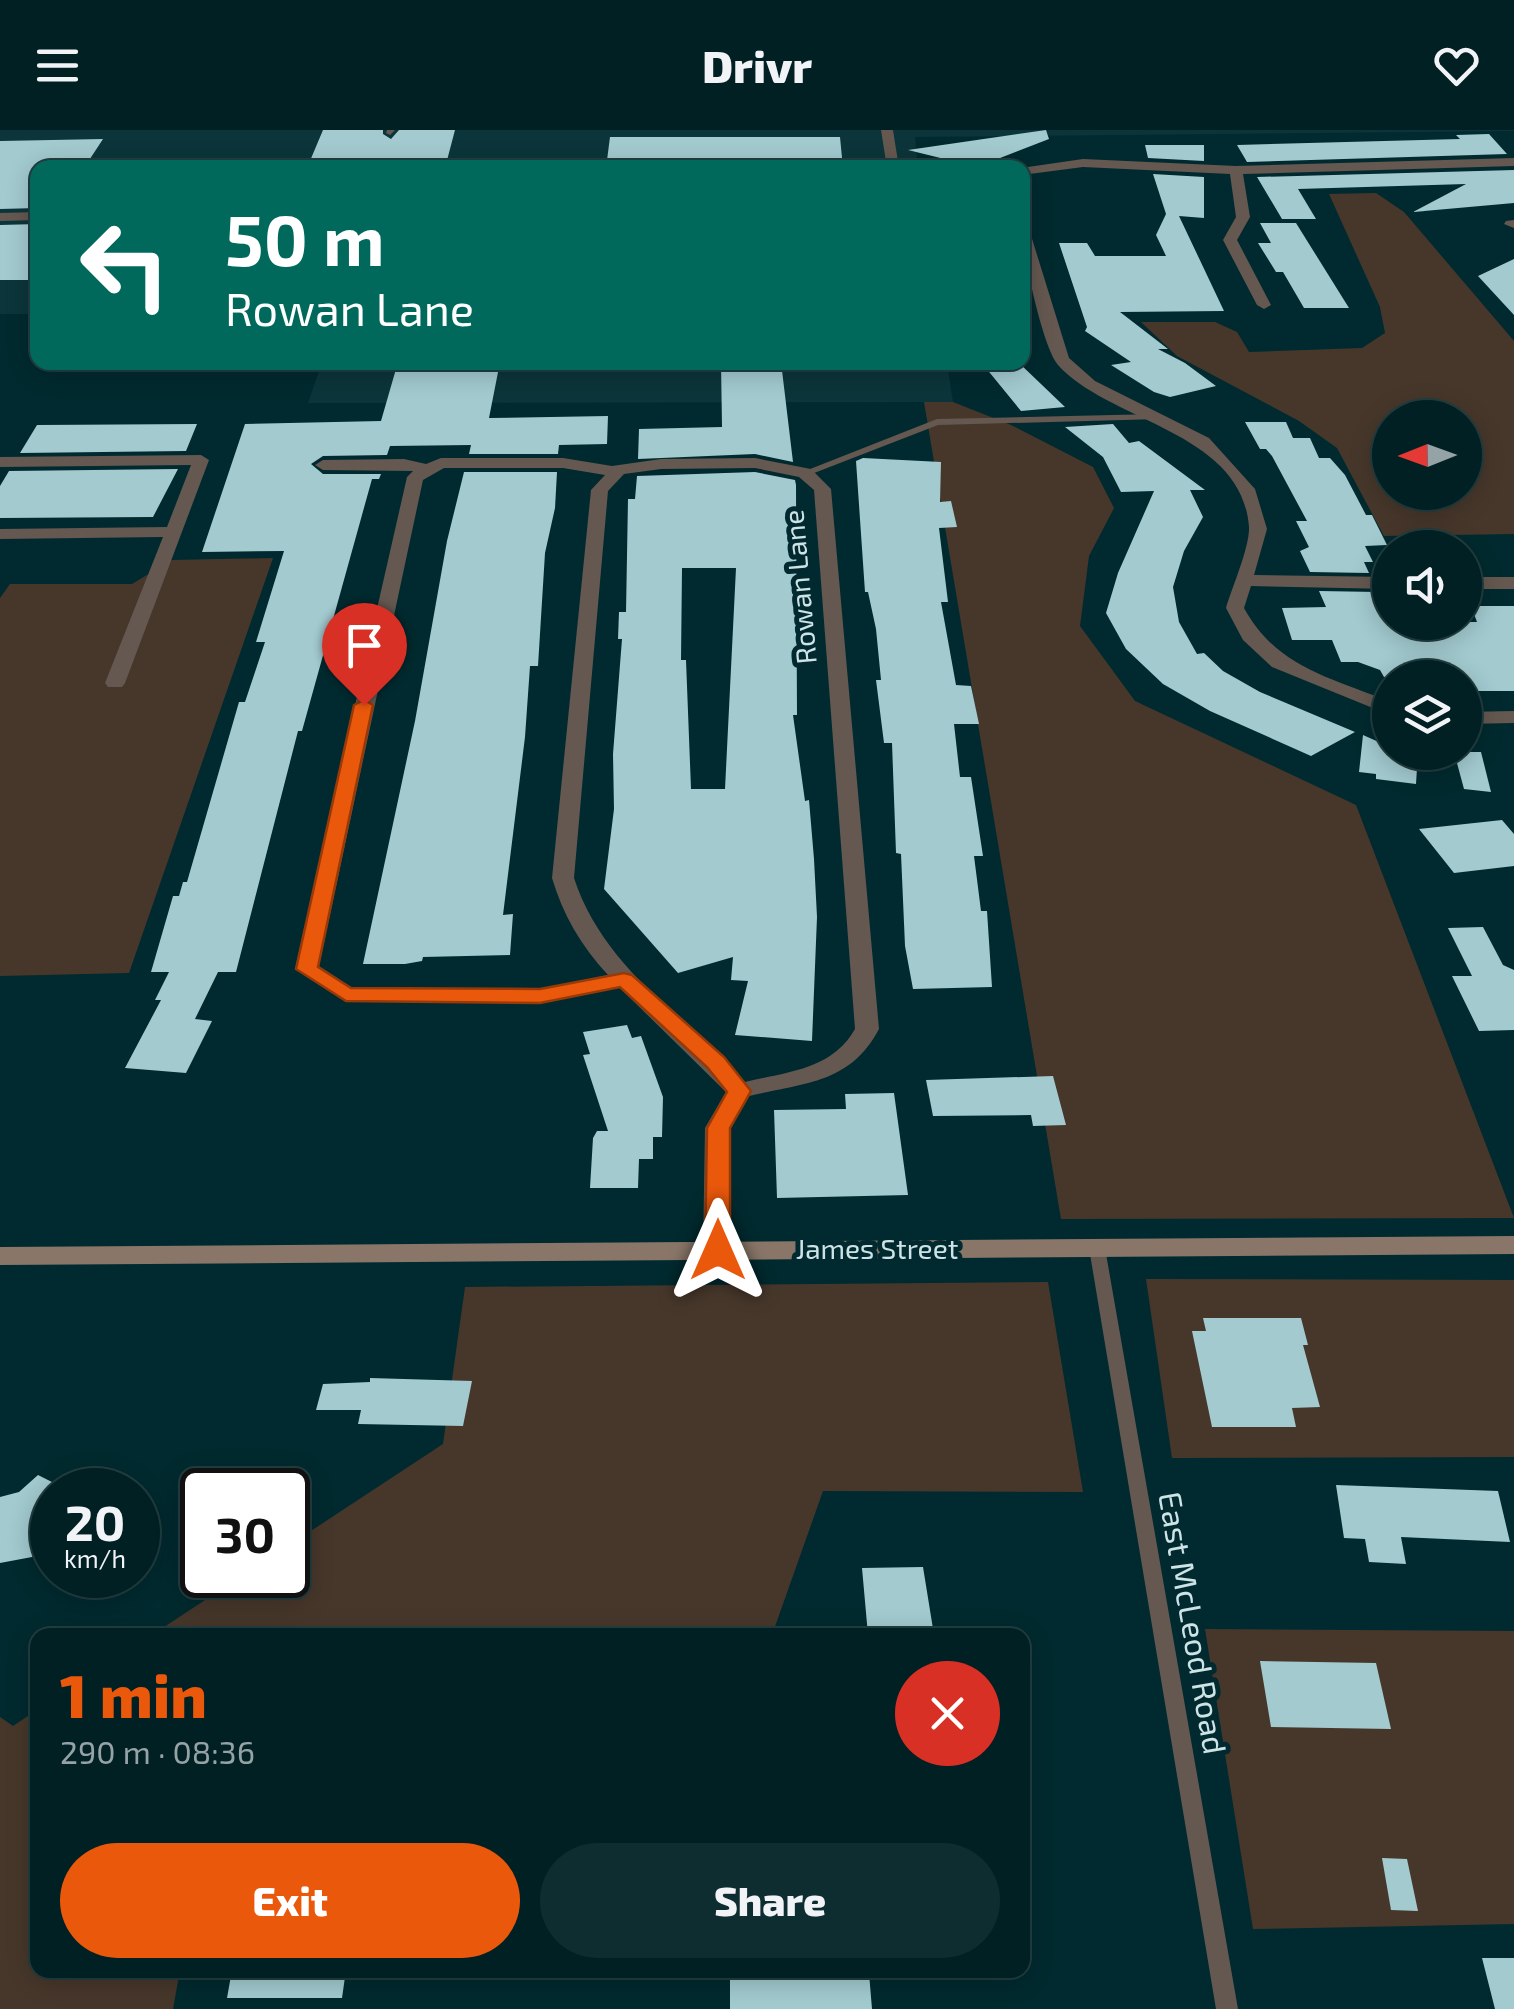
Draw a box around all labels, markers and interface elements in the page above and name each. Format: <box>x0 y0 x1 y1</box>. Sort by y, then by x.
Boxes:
icon: menu <box>30 38 85 93</box>
text: Drivr <box>702 38 812 92</box>
icon: heart <box>1429 38 1484 93</box>
text: 50 m <box>225 196 385 280</box>
icon: left <box>60 200 190 330</box>
text: Rowan Lane <box>225 281 474 335</box>
north arrow <box>1372 400 1482 510</box>
map controls <box>1372 400 1482 770</box>
street label: Rowan Lane <box>775 508 823 666</box>
button: sound <box>1372 530 1482 640</box>
pin <box>322 603 407 706</box>
icon: arrive <box>337 618 392 673</box>
button: layers <box>1372 660 1482 770</box>
position arrow <box>666 1198 770 1302</box>
street label: James Street <box>796 1231 958 1265</box>
speed limit sign: 30 <box>180 1468 310 1598</box>
street label: East McLeod Road <box>1152 1489 1236 1757</box>
text: 20 <box>65 1491 125 1551</box>
text: km/h <box>64 1543 126 1573</box>
text: 1 min <box>60 1658 207 1730</box>
button: close <box>895 1661 1000 1766</box>
text: 290 m · 08:36 <box>60 1732 255 1770</box>
button: Exit <box>60 1843 520 1958</box>
button: Share <box>540 1843 1000 1958</box>

